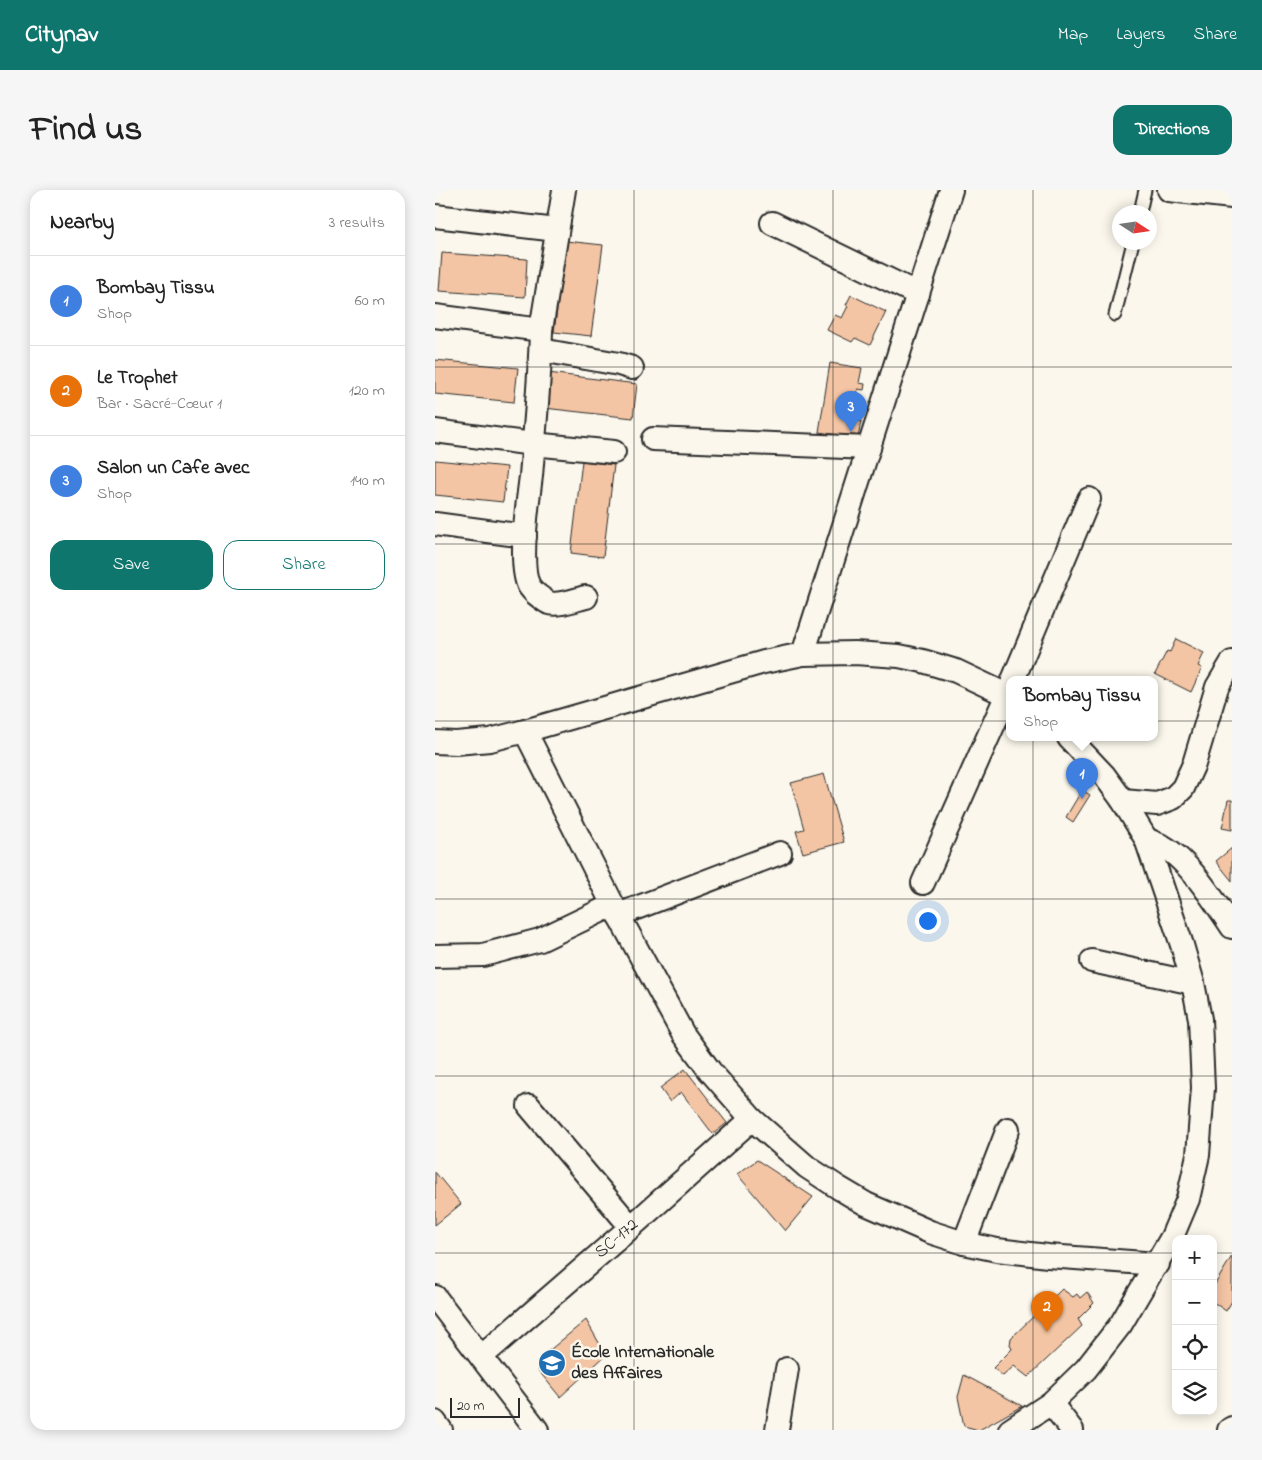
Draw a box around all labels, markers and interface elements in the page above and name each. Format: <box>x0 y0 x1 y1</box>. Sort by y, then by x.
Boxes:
text: Citynav <box>25 18 98 53</box>
text: Map <box>1058 22 1088 48</box>
text: Layers <box>1116 22 1166 48</box>
text: Share <box>1194 22 1237 48</box>
text: Find us <box>30 105 142 156</box>
button: Directions <box>1113 105 1232 155</box>
north arrow <box>1112 205 1157 250</box>
text: Nearby <box>50 208 114 238</box>
text: 3 results <box>329 211 385 235</box>
text: Bombay Tissu <box>97 275 214 302</box>
text: 1 <box>63 289 69 313</box>
text: 60 m <box>355 289 385 313</box>
text: Shop <box>97 302 132 326</box>
text: Le Trophet <box>97 365 178 392</box>
text: 2 <box>62 379 70 403</box>
text: 120 m <box>349 379 385 403</box>
pin: 3 <box>835 391 867 432</box>
text: Bar · Sacré-Cœur 1 <box>97 392 222 416</box>
text: Salon un Cafe avec <box>97 455 249 482</box>
text: 3 <box>63 469 69 493</box>
text: 140 m <box>350 469 385 493</box>
text: Shop <box>97 482 132 506</box>
button: Save <box>50 540 213 590</box>
button: Share <box>223 540 385 590</box>
popup <box>1006 676 1158 741</box>
text: Bombay Tissu <box>1023 683 1141 710</box>
text: Shop <box>1023 710 1058 734</box>
pin: 1 <box>1066 758 1098 799</box>
your location <box>915 908 941 934</box>
street label: SC-172 <box>589 1213 645 1265</box>
map controls <box>1172 1235 1217 1415</box>
button: + <box>1172 1235 1217 1280</box>
button: − <box>1172 1280 1217 1325</box>
pin: 2 <box>1031 1291 1063 1332</box>
button: locate <box>1172 1325 1217 1370</box>
place label: École Internationale des Affaires <box>571 1340 715 1387</box>
school or university icon: École Internationale des Affaires <box>537 1348 567 1378</box>
button: layers <box>1172 1370 1217 1415</box>
scale bar <box>450 1395 520 1418</box>
text: 20 m <box>457 1396 484 1417</box>

